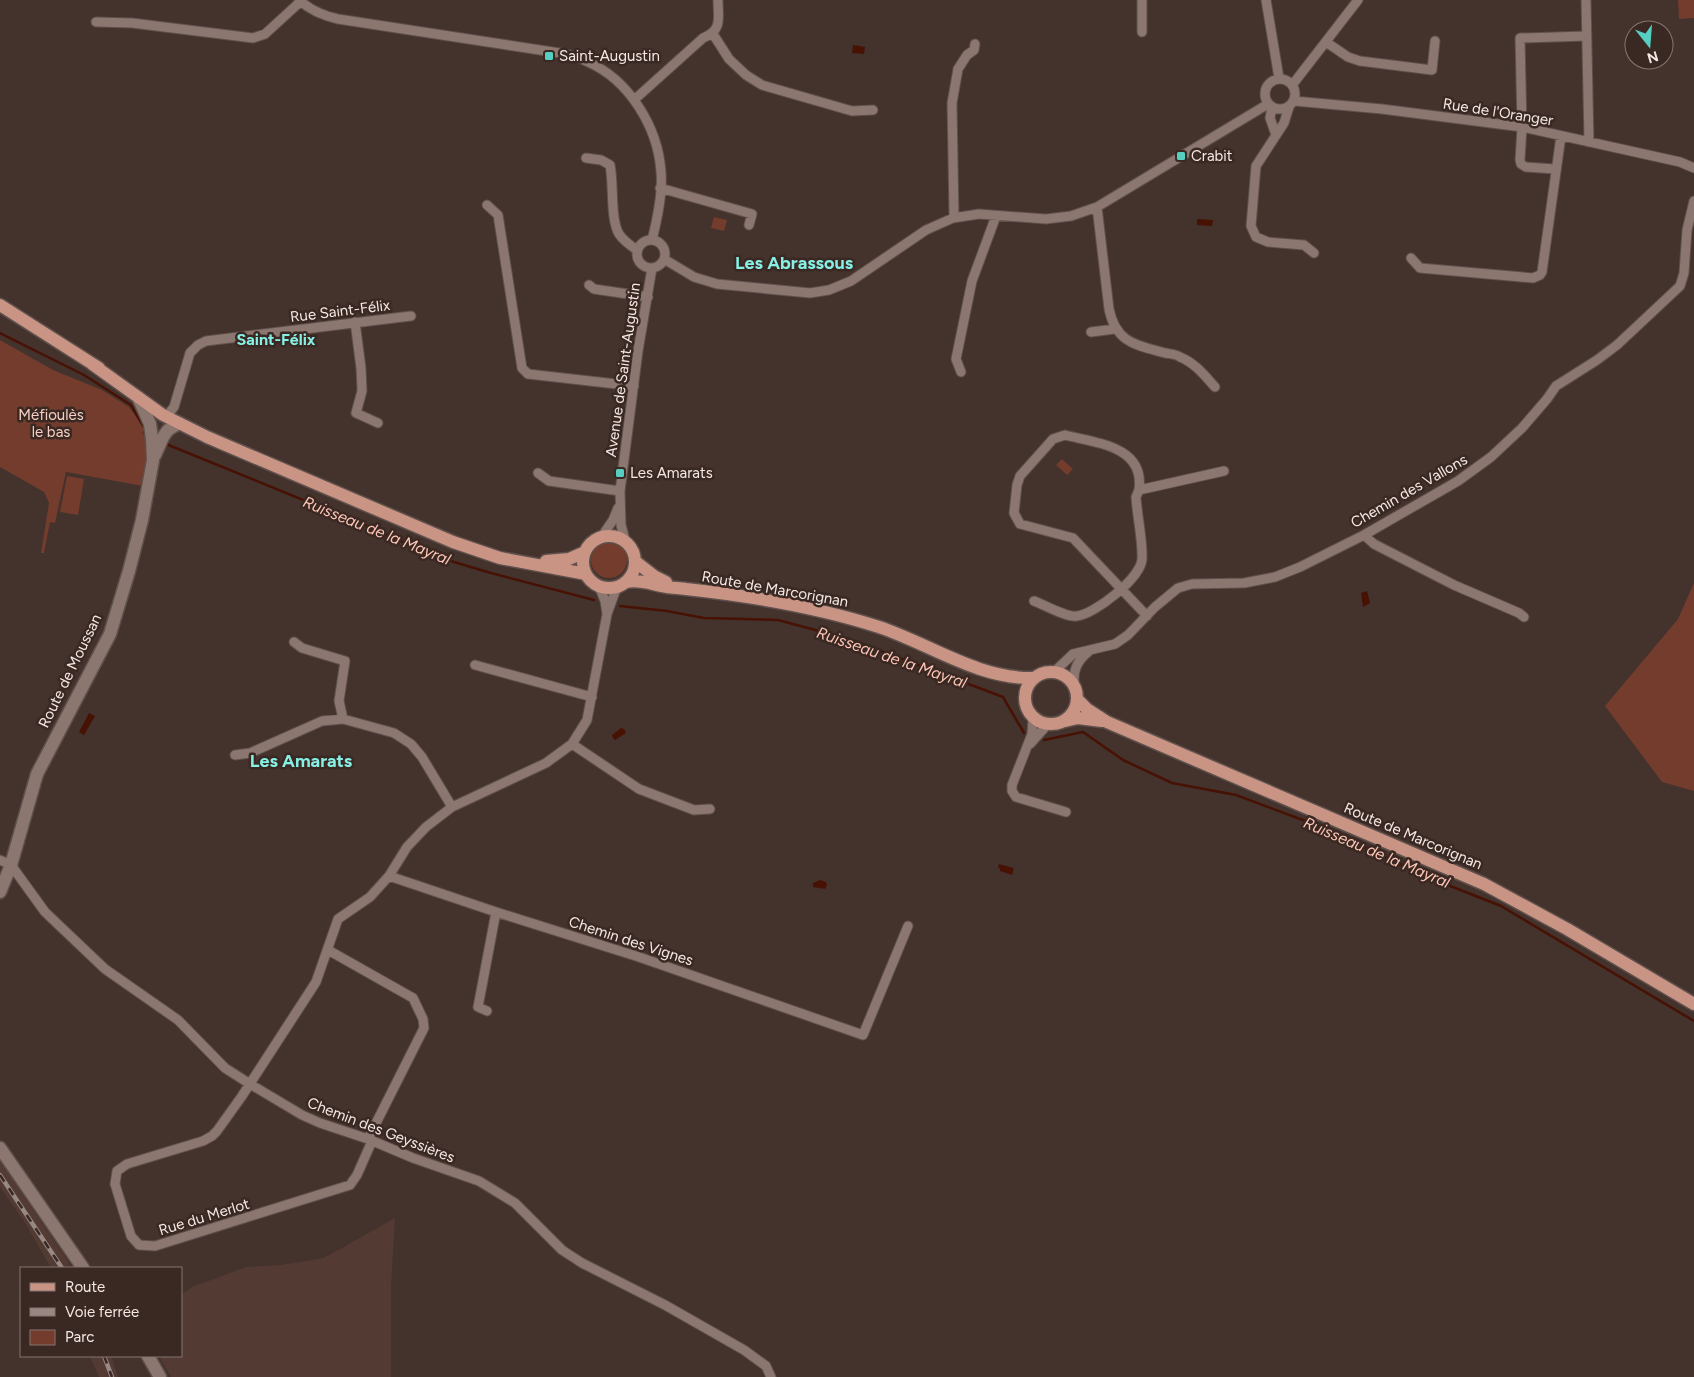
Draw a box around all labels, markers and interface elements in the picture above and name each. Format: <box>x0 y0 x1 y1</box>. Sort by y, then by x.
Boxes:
north arrow <box>1624 20 1674 70</box>
place label: Saint-Augustin <box>559 47 660 65</box>
text: N <box>1645 47 1660 67</box>
marker: Saint-Augustin <box>543 50 555 62</box>
street label: Rue de l'Oranger <box>1442 94 1554 130</box>
place label: Crabit <box>1191 147 1233 165</box>
marker: Crabit <box>1175 150 1187 162</box>
district label: Les Abrassous <box>735 252 854 274</box>
street label: Avenue de Saint-Augustin <box>602 282 644 458</box>
street label: Rue Saint-Félix <box>289 296 391 326</box>
district label: Saint-Félix <box>237 330 316 349</box>
park label: Méfioulès le bas <box>18 406 84 441</box>
street label: Chemin des Vallons <box>1348 450 1470 532</box>
place label: Les Amarats <box>630 464 713 482</box>
marker: Les Amarats <box>614 467 626 479</box>
water label: Ruisseau de la Mayral <box>300 492 454 569</box>
street label: Route de Marcorignan <box>700 567 850 611</box>
street label: Route de Moussan <box>35 611 105 731</box>
water label: Ruisseau de la Mayral <box>814 623 970 692</box>
district label: Les Amarats <box>250 750 353 772</box>
street label: Route de Marcorignan <box>1341 799 1485 873</box>
water label: Ruisseau de la Mayral <box>1301 813 1453 892</box>
street label: Chemin des Vignes <box>567 912 695 970</box>
street label: Chemin des Geyssières <box>305 1094 457 1166</box>
street label: Rue du Merlot <box>156 1195 252 1239</box>
legend <box>20 1267 182 1357</box>
text: Route <box>65 1278 105 1296</box>
text: Voie ferrée <box>65 1303 139 1321</box>
text: Parc <box>65 1328 94 1346</box>

